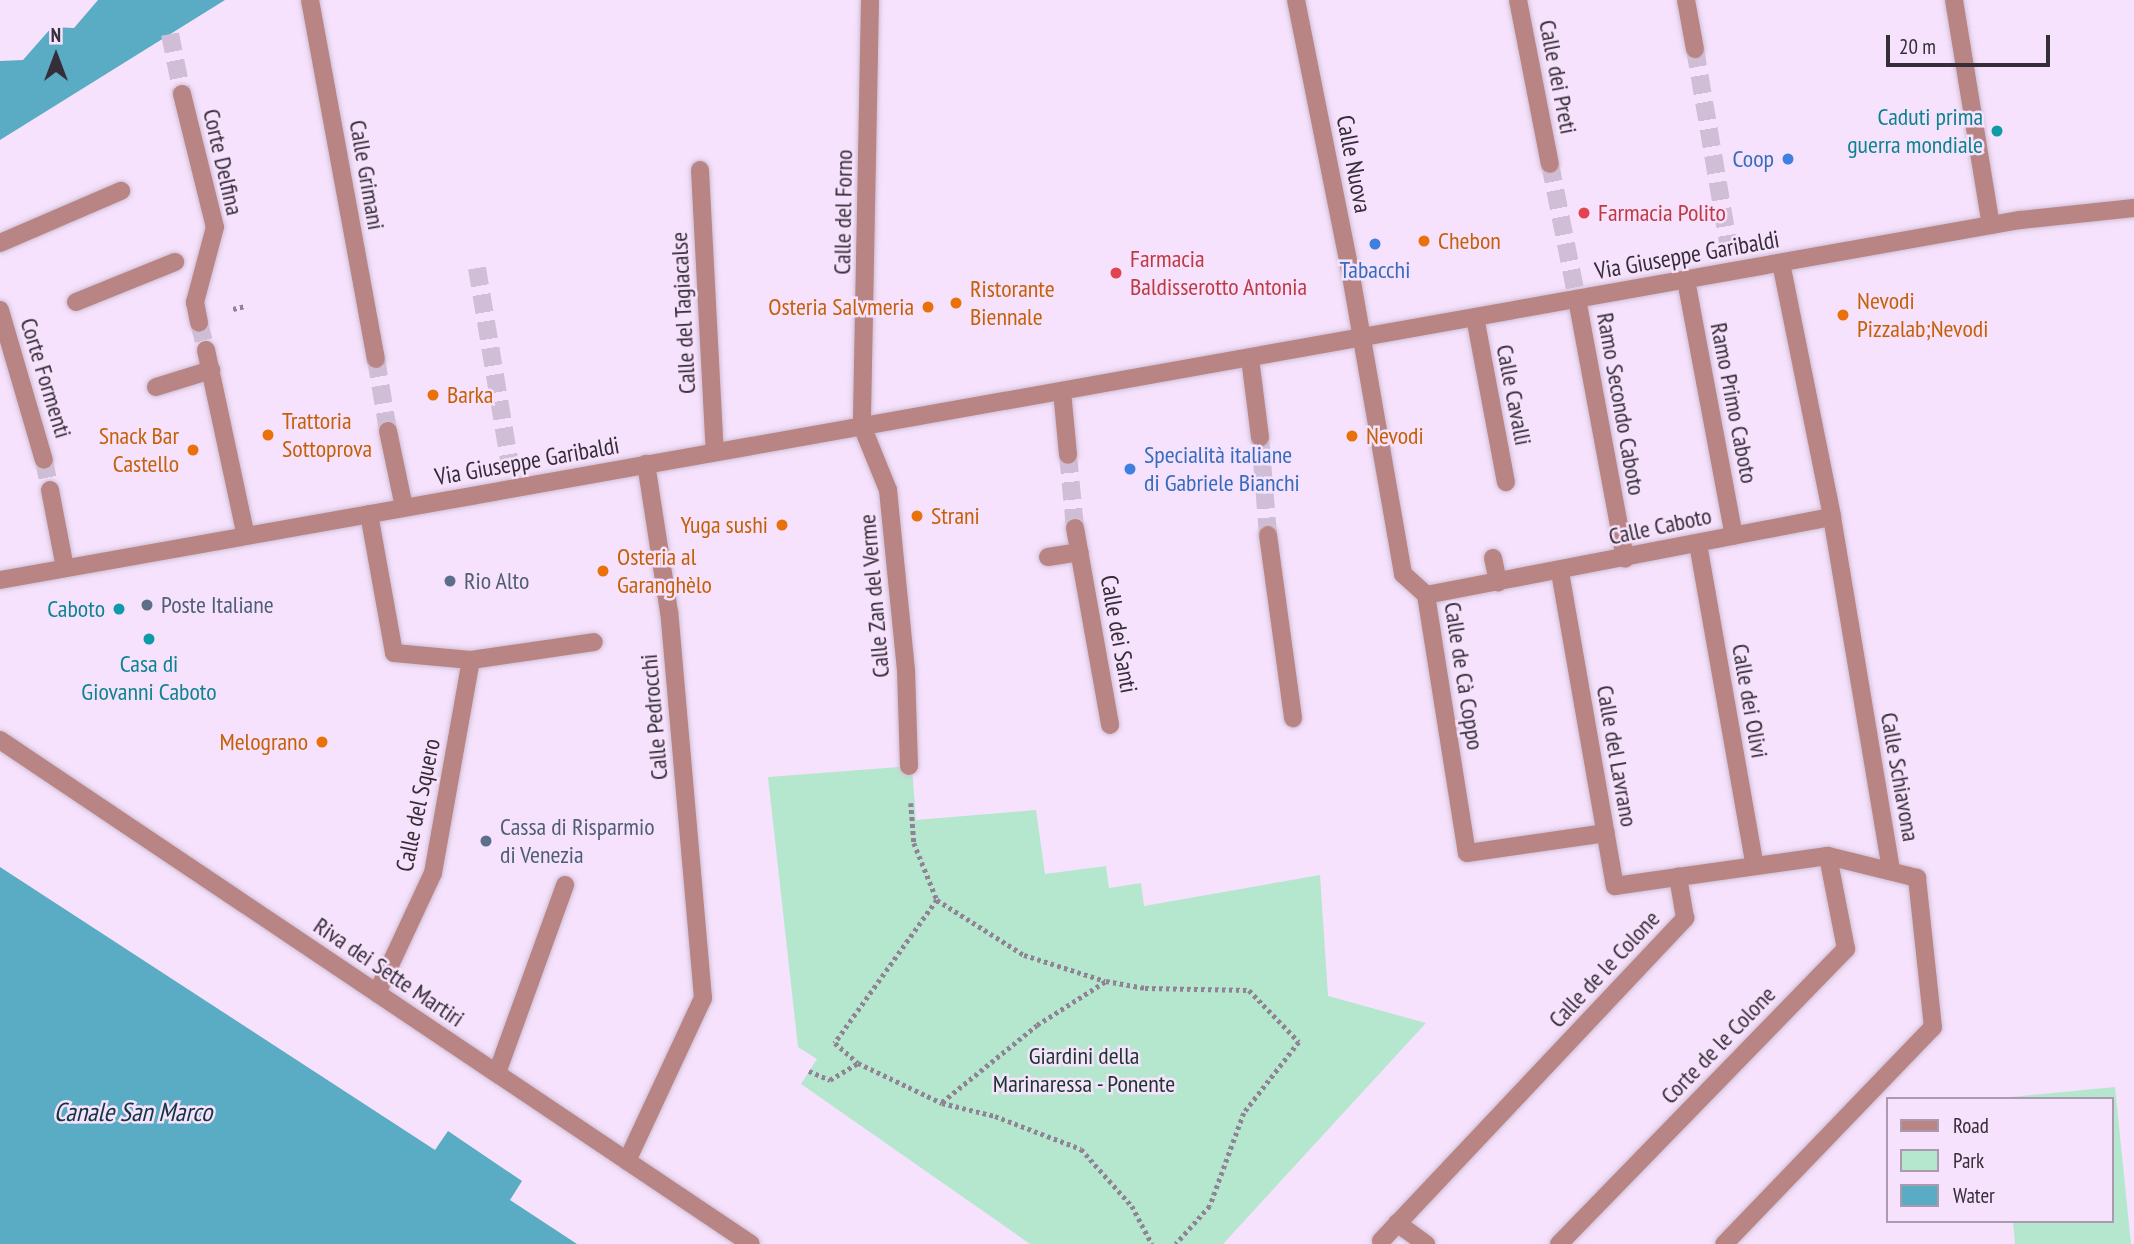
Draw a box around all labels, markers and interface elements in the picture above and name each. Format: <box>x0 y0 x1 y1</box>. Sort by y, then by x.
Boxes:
street label: Calle dei Preti <box>1533 18 1583 136</box>
north arrow <box>21 21 91 91</box>
scale bar <box>1889 21 2054 65</box>
text: N <box>51 23 61 47</box>
text: 20 m <box>1899 33 1936 60</box>
place label: Caduti prima guerra mondiale <box>1847 103 1983 159</box>
street label: Corte Delfina <box>197 106 249 218</box>
street label: Calle Nuova <box>1330 113 1378 215</box>
street label: Calle Grimani <box>343 118 391 232</box>
marker: Caduti prima guerra mondiale <box>1989 123 2005 139</box>
place label: Coop <box>1733 145 1774 173</box>
street label: Calle del Forno <box>828 149 858 275</box>
marker: Coop <box>1780 151 1796 167</box>
place label: Farmacia Polito <box>1598 199 1726 227</box>
marker: Farmacia Polito <box>1576 205 1592 221</box>
street label: Via Giuseppe Garibaldi <box>1593 225 1781 285</box>
place label: Chebon <box>1438 227 1501 255</box>
street label: Calle del Tagiacalse <box>664 231 702 395</box>
marker: Chebon <box>1416 233 1432 249</box>
marker: Tabacchi <box>1367 236 1383 252</box>
place label: Farmacia Baldisserotto Antonia <box>1130 245 1308 301</box>
place label: Tabacchi <box>1340 256 1410 284</box>
marker: Farmacia Baldisserotto Antonia <box>1108 265 1124 281</box>
place label: Ristorante Biennale <box>970 275 1055 331</box>
place label: Nevodi Pizzalab;Nevodi <box>1857 287 1988 343</box>
place label: Osteria Salvmeria <box>768 293 914 321</box>
marker: Ristorante Biennale <box>948 295 964 311</box>
marker: Osteria Salvmeria <box>920 299 936 315</box>
marker: Nevodi Pizzalab;Nevodi <box>1835 307 1851 323</box>
street label: Ramo Secondo Caboto <box>1591 310 1651 498</box>
street label: Corte Formenti <box>14 315 78 441</box>
street label: Ramo Primo Caboto <box>1704 320 1764 486</box>
street label: Calle Cavalli <box>1490 342 1538 448</box>
place label: Barka <box>447 381 493 409</box>
marker: Barka <box>425 387 441 403</box>
place label: Trattoria Sottoprova <box>282 407 372 463</box>
place label: Snack Bar Castello <box>98 422 179 478</box>
place label: Nevodi <box>1366 422 1424 450</box>
marker: Trattoria Sottoprova <box>260 427 276 443</box>
marker: Nevodi <box>1344 428 1360 444</box>
street label: Via Giuseppe Garibaldi <box>433 431 621 491</box>
place label: Specialità italiane di Gabriele Bianchi <box>1144 441 1300 497</box>
marker: Snack Bar Castello <box>185 442 201 458</box>
marker: Specialità italiane di Gabriele Bianchi <box>1122 461 1138 477</box>
street label: Calle Caboto <box>1606 501 1714 551</box>
place label: Strani <box>931 502 980 530</box>
marker: Strani <box>909 508 925 524</box>
place label: Yuga sushi <box>681 511 768 539</box>
street label: Calle Zan del Verme <box>852 513 896 679</box>
marker: Yuga sushi <box>774 517 790 533</box>
place label: Osteria al Garanghèlo <box>617 543 712 599</box>
marker: Osteria al Garanghèlo <box>595 563 611 579</box>
place label: Rio Alto <box>464 567 530 595</box>
marker: Rio Alto <box>442 573 458 589</box>
street label: Calle dei Santi <box>1094 573 1144 695</box>
place label: Poste Italiane <box>161 591 274 619</box>
place label: Caboto <box>47 595 105 623</box>
marker: Poste Italiane <box>139 597 155 613</box>
street label: Calle de Cà Coppo <box>1438 600 1490 752</box>
marker: Caboto <box>111 601 127 617</box>
marker: Casa di Giovanni Caboto <box>141 631 157 647</box>
street label: Calle dei Olivi <box>1726 642 1774 760</box>
place label: Casa di Giovanni Caboto <box>81 650 217 706</box>
street label: Calle Pedrocchi <box>634 653 674 781</box>
street label: Calle del Lavrano <box>1590 683 1644 829</box>
street label: Calle Schiavona <box>1874 710 1926 844</box>
place label: Melograno <box>219 728 308 756</box>
marker: Melograno <box>314 734 330 750</box>
street label: Calle del Squero <box>390 736 446 874</box>
place label: Cassa di Risparmio di Venezia <box>500 813 655 869</box>
marker: Cassa di Risparmio di Venezia <box>478 833 494 849</box>
street label: Calle de le Colone <box>1542 904 1666 1034</box>
street label: Riva dei Sette Martiri <box>308 911 470 1033</box>
street label: Corte de le Colone <box>1655 980 1781 1110</box>
park label: Giardini della Marinaressa - Ponente <box>992 1042 1176 1098</box>
water label: Canale San Marco <box>54 1096 212 1128</box>
legend <box>1885 1097 2113 1223</box>
text: Road <box>1953 1112 1989 1139</box>
text: Park <box>1953 1147 1984 1174</box>
text: Water <box>1953 1182 1995 1209</box>

